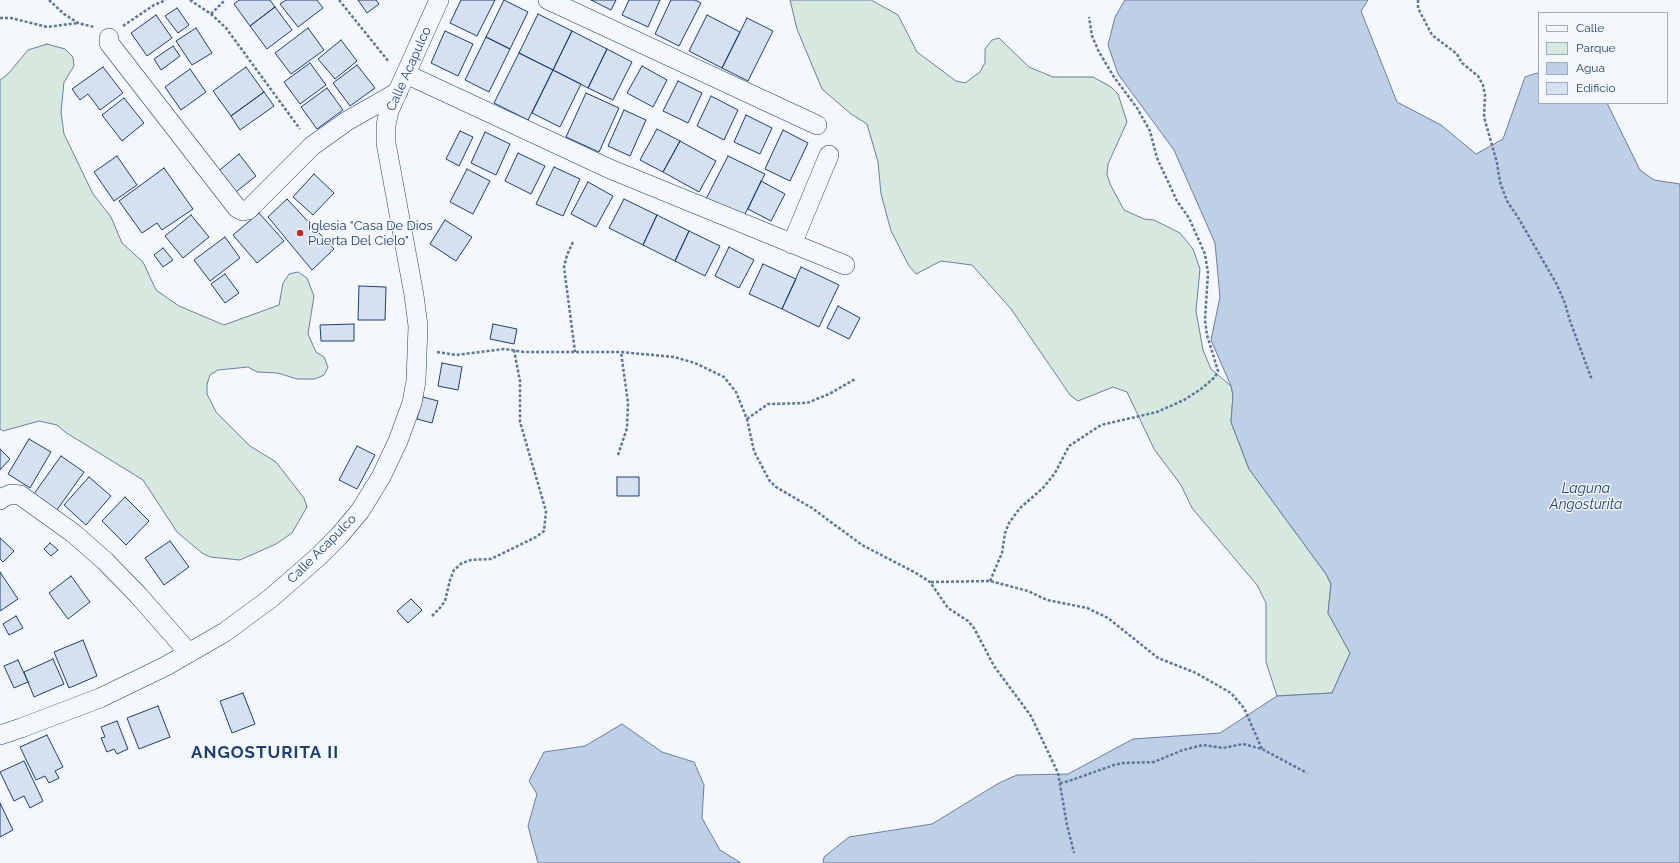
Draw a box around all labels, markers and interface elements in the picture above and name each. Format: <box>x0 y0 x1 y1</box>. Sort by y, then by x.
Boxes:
legend <box>1538 12 1668 104</box>
text: Calle <box>1576 21 1604 35</box>
street label: Calle Acapulco <box>383 24 435 114</box>
text: Parque <box>1576 41 1616 55</box>
text: Agua <box>1576 61 1605 75</box>
text: Edificio <box>1576 81 1616 95</box>
place label: Iglesia "Casa De Dios Puerta Del Cielo" <box>308 218 433 249</box>
marker: Iglesia "Casa De Dios Puerta Del Cielo" <box>295 228 305 238</box>
water label: Laguna Angosturita <box>1550 481 1622 514</box>
street label: Calle Acapulco <box>284 511 360 587</box>
district label: ANGOSTURITA II <box>191 743 339 763</box>

